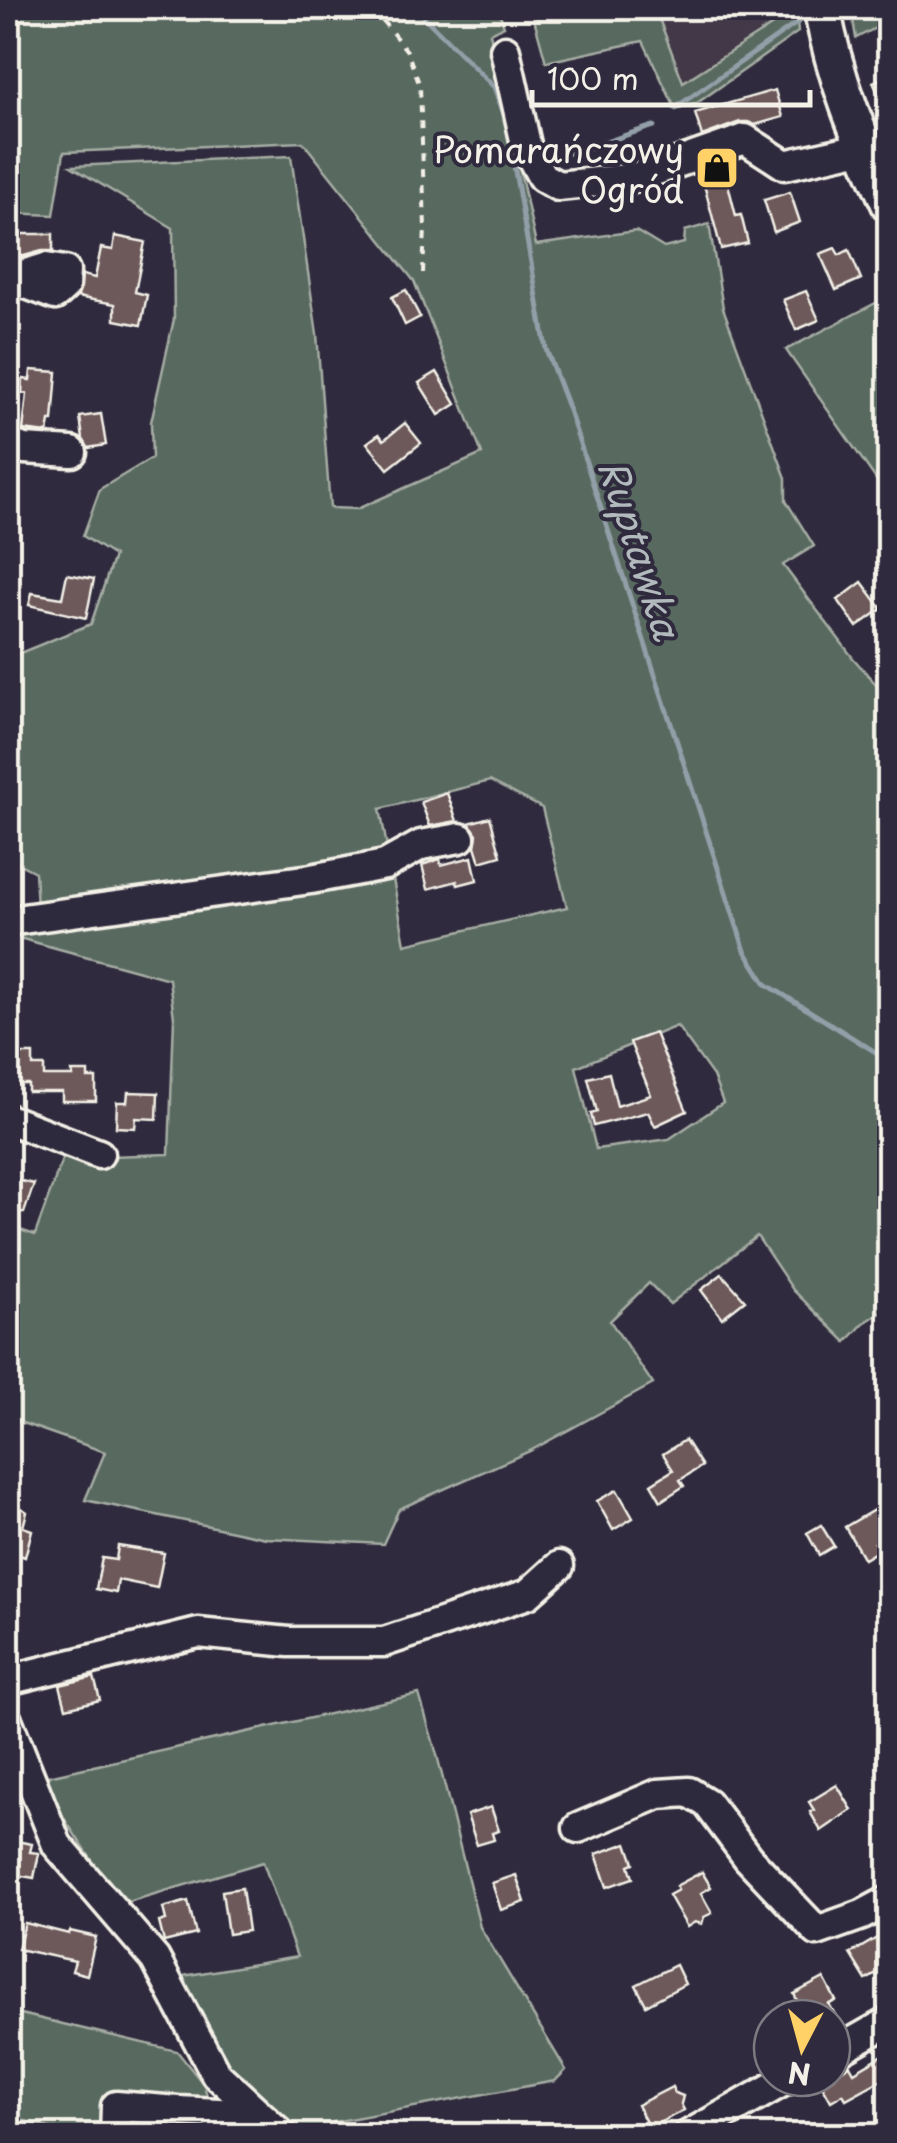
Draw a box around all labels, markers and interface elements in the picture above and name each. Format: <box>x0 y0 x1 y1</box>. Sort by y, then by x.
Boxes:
scale bar <box>532 45 810 107</box>
text: 100 m <box>547 55 639 100</box>
place label: Pomarańczowy Ogród <box>433 122 684 215</box>
shop icon: Pomarańczowy Ogród <box>694 145 740 191</box>
water label: Ruptawka <box>585 451 697 648</box>
north arrow <box>752 1998 852 2098</box>
text: N <box>786 2052 813 2097</box>

